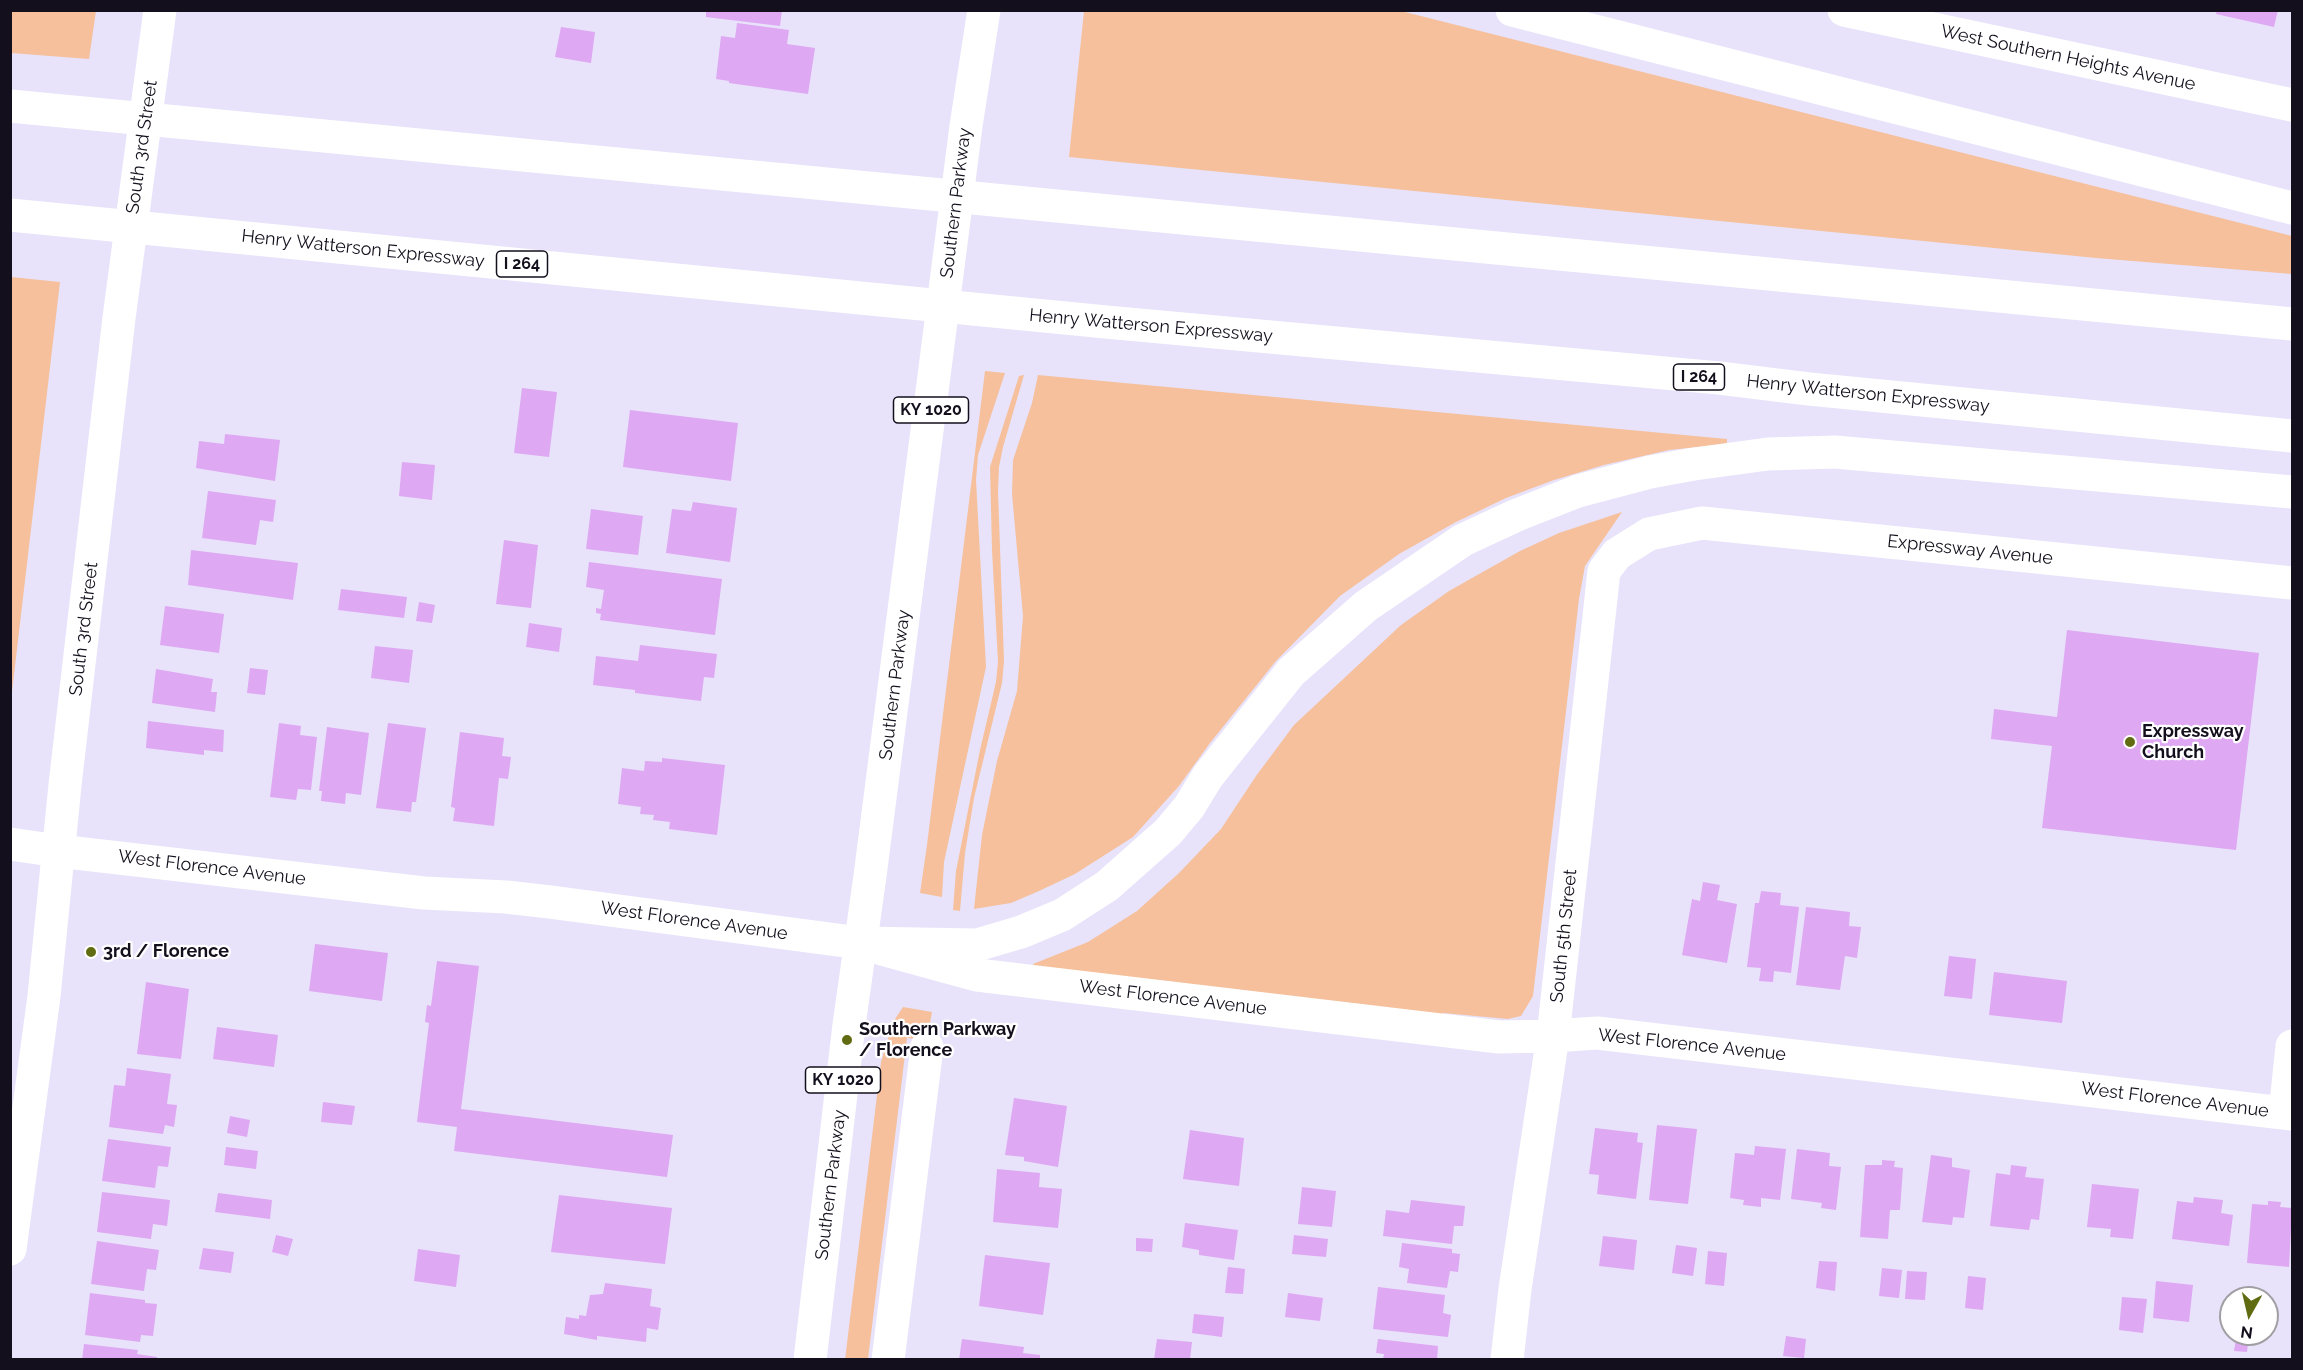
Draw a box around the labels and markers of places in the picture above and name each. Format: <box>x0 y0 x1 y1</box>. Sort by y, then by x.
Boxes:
place label: Expressway Church <box>2142 721 2244 764</box>
marker: Expressway Church <box>2123 735 2137 749</box>
place label: 3rd / Florence <box>103 941 229 963</box>
marker: 3rd / Florence <box>84 945 98 959</box>
place label: Southern Parkway / Florence <box>859 1019 1016 1062</box>
marker: Southern Parkway / Florence <box>840 1033 854 1047</box>

